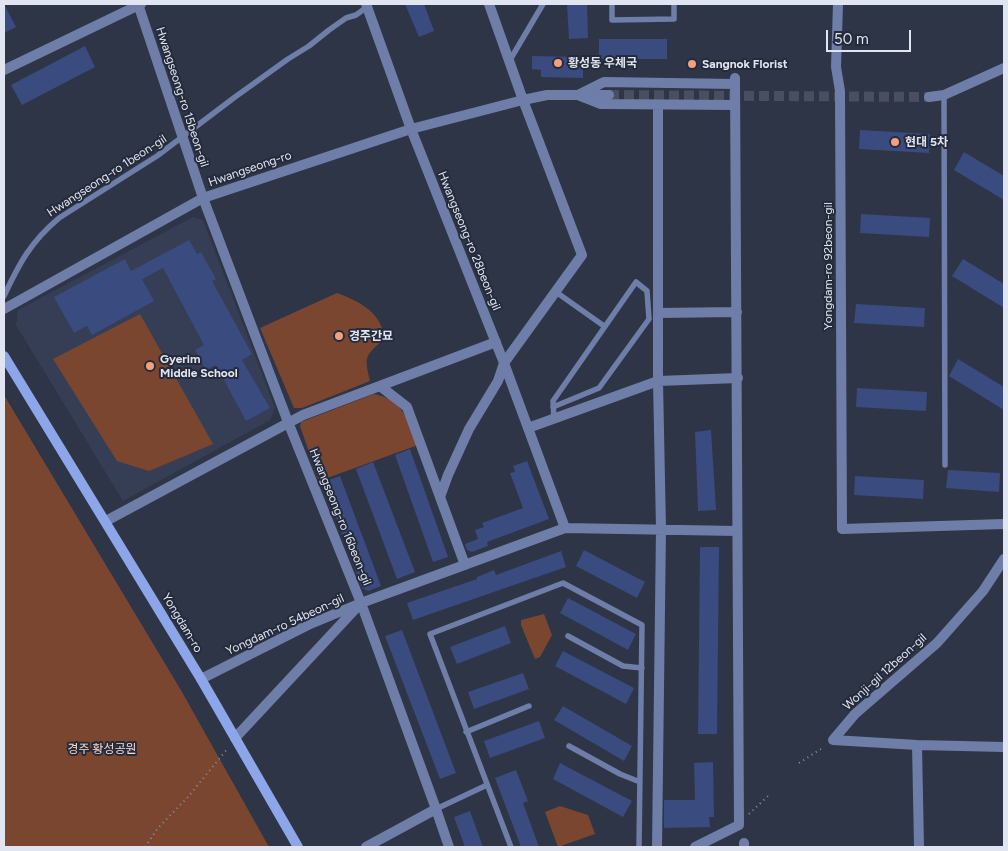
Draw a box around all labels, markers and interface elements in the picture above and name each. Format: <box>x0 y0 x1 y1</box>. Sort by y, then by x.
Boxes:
scale bar <box>828 20 913 52</box>
street label: Hwangseong-ro 15beon-gil <box>153 25 211 169</box>
text: 50 m <box>834 30 869 48</box>
place label: 황성동 우체국 <box>568 56 637 70</box>
marker: 황성동 우체국 <box>552 57 564 69</box>
place label: Sangnok Florist <box>702 57 787 71</box>
marker: Sangnok Florist <box>686 58 698 70</box>
street label: Hwangseong-ro 1beon-gil <box>45 132 169 220</box>
place label: 현대 5차 <box>905 135 948 149</box>
marker: 현대 5차 <box>889 136 901 148</box>
street label: Hwangseong-ro <box>207 148 293 190</box>
street label: Hwangseong-ro 28beon-gil <box>434 169 504 313</box>
street label: Yongdam-ro 92beon-gil <box>821 202 835 330</box>
place label: 경주간묘 <box>349 329 393 343</box>
marker: 경주간묘 <box>333 330 345 342</box>
place label: Gyerim Middle School <box>160 352 238 380</box>
marker: Gyerim Middle School <box>144 360 156 372</box>
street label: Hwangseong-ro 16beon-gil <box>306 446 374 588</box>
street label: Yongdam-ro <box>159 591 205 655</box>
street label: Yongdam-ro 54beon-gil <box>224 591 346 659</box>
street label: Wonji-gil 12beon-gil <box>840 631 930 713</box>
park label: 경주 황성공원 <box>67 742 137 756</box>

